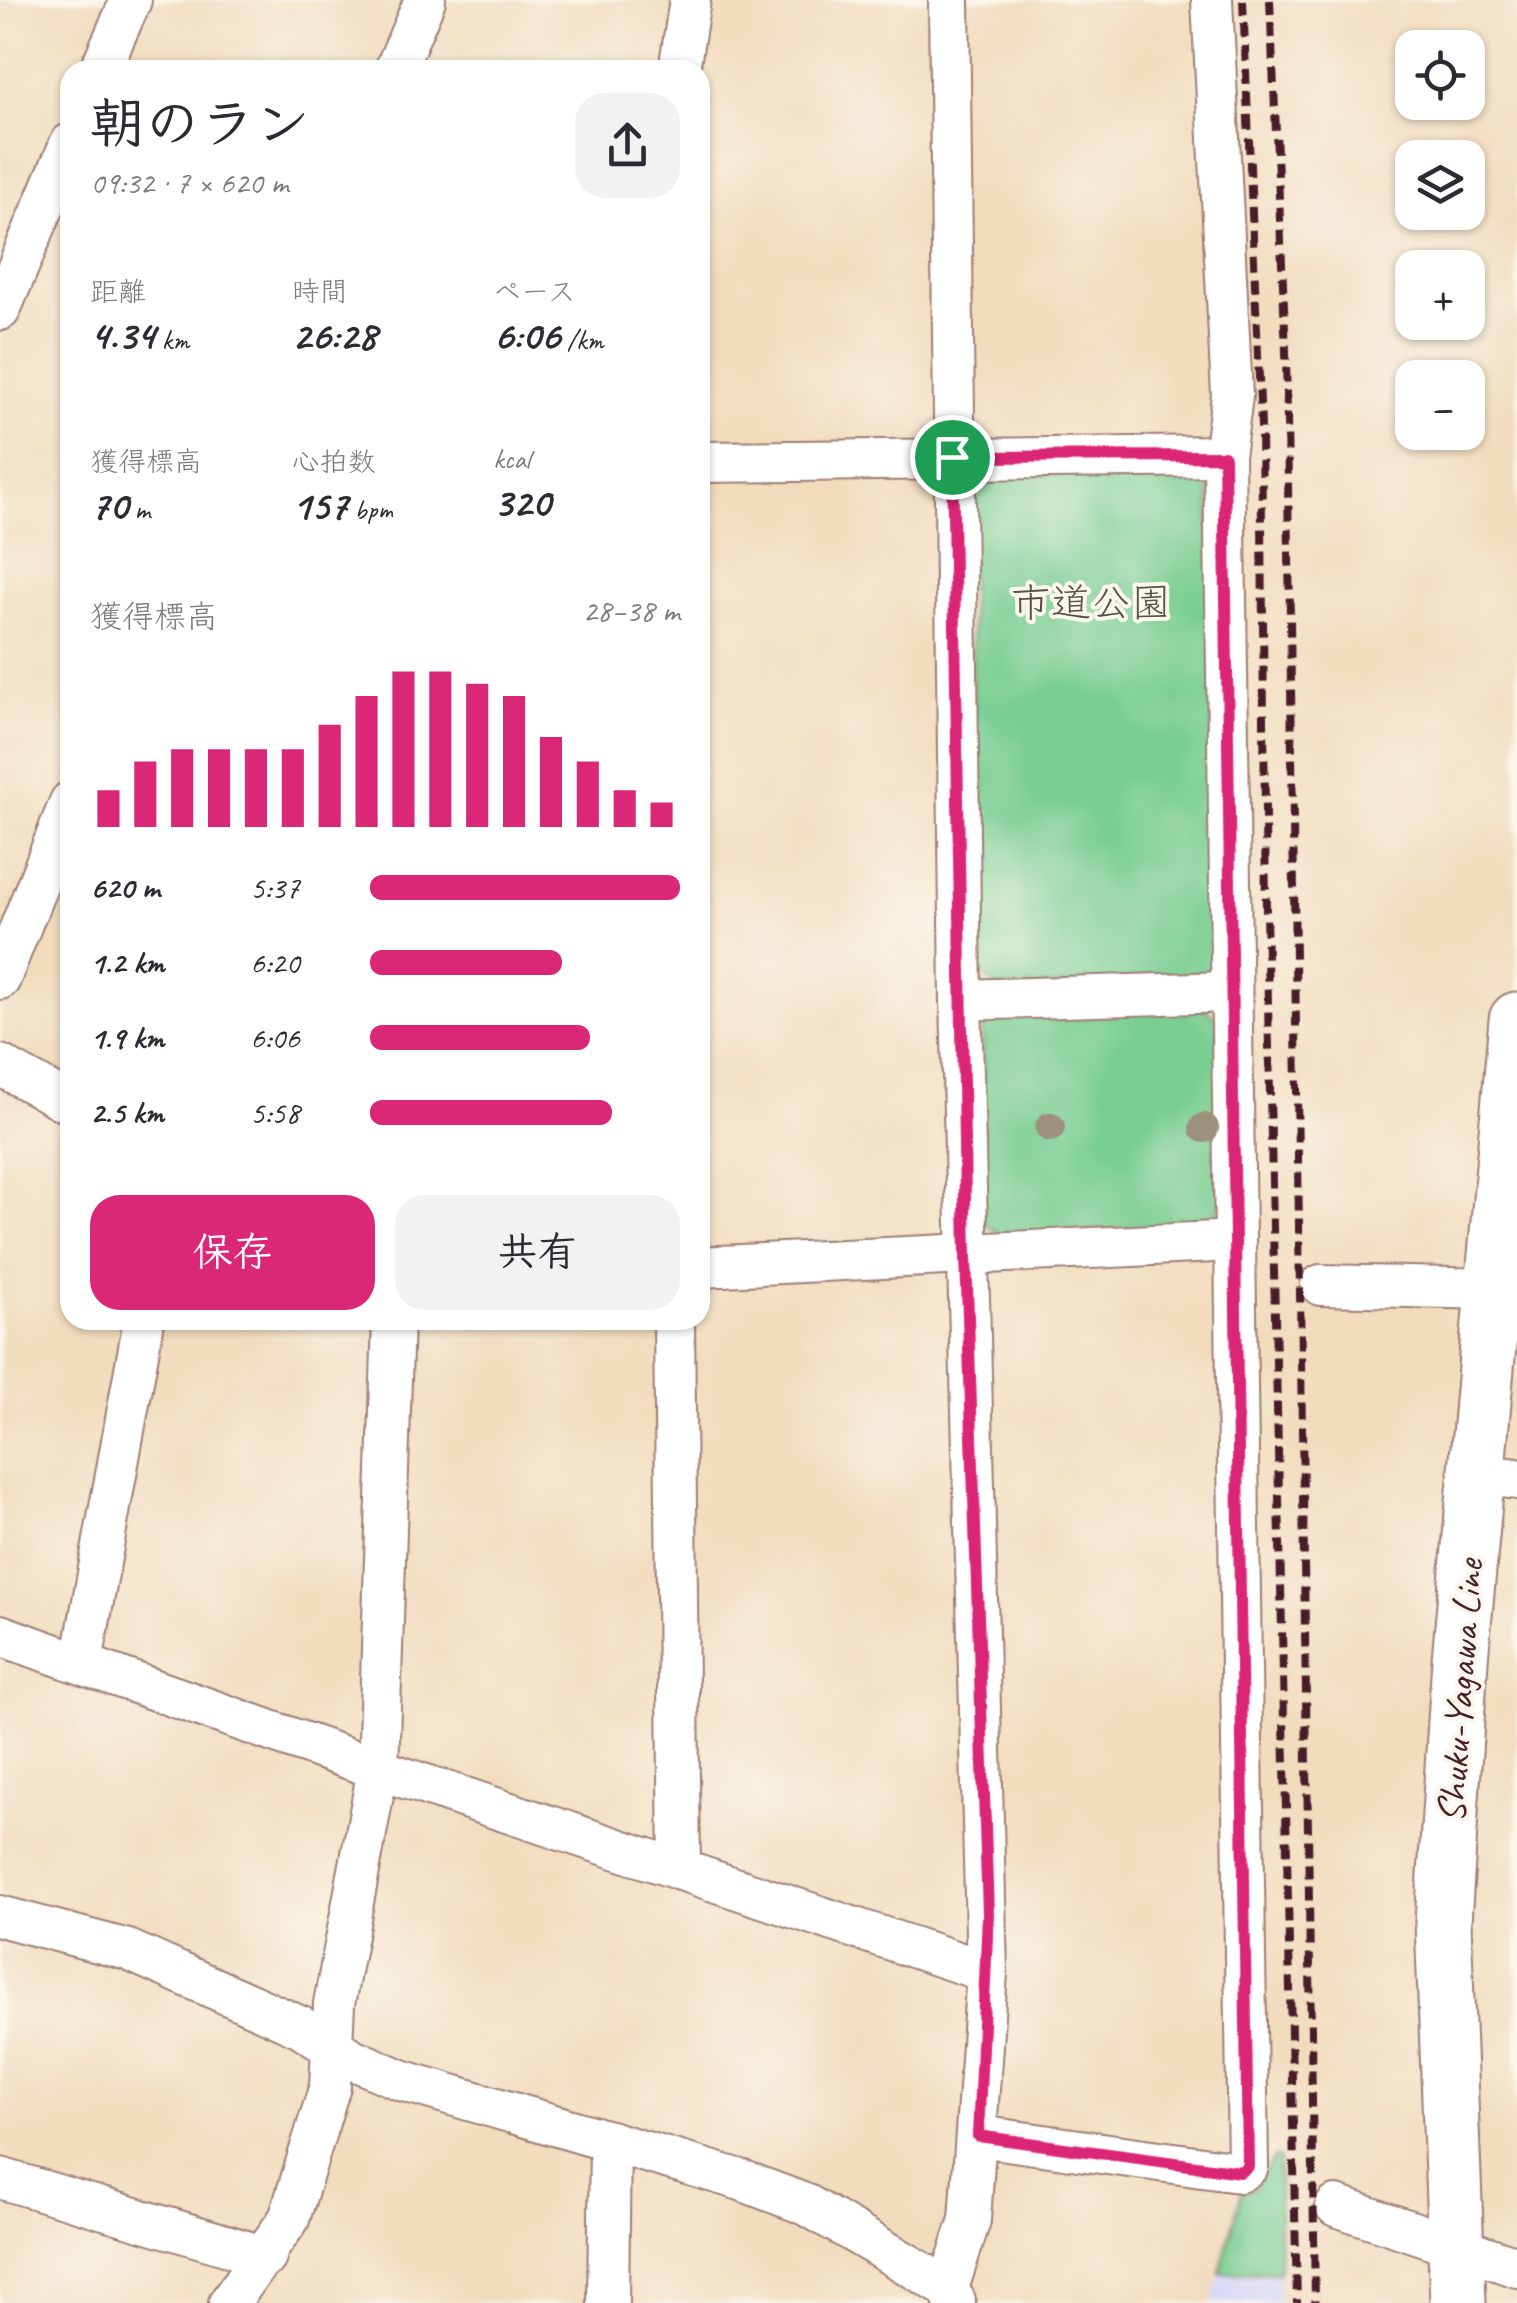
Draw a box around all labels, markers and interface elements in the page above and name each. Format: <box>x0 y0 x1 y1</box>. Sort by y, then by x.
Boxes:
map controls <box>1395 30 1485 450</box>
button: locate <box>1395 30 1485 120</box>
text: 朝のラン <box>90 89 310 159</box>
button: share <box>575 93 680 198</box>
button: layers <box>1395 140 1485 230</box>
text: 09:32 · 7 × 620 m <box>90 162 288 203</box>
button: + <box>1395 250 1485 340</box>
text: 距離 <box>90 274 146 309</box>
text: 時間 <box>292 274 348 309</box>
text: ペース <box>493 274 576 309</box>
text: 4.34 <box>90 309 155 362</box>
text: 26:28 <box>292 309 376 362</box>
text: 6:06 <box>493 309 560 362</box>
text: km <box>155 322 189 357</box>
text: /km <box>560 322 603 357</box>
button: − <box>1395 360 1485 450</box>
pin <box>910 415 995 500</box>
icon: arrive <box>925 430 980 485</box>
text: kcal <box>493 441 530 476</box>
text: 獲得標高 <box>90 444 202 479</box>
text: 心拍数 <box>292 444 376 479</box>
text: 320 <box>493 476 550 529</box>
text: 70 <box>90 479 128 532</box>
text: 157 <box>292 479 348 532</box>
text: m <box>128 492 150 527</box>
text: bpm <box>348 492 393 527</box>
park label: 市道公園 <box>1011 578 1171 628</box>
text: 28–38 m <box>582 590 680 631</box>
text: 獲得標高 <box>90 596 218 637</box>
text: 620 m <box>90 867 160 908</box>
text: 5:37 <box>250 867 300 908</box>
text: 1.2 km <box>90 942 164 983</box>
text: 6:20 <box>250 942 300 983</box>
text: 1.9 km <box>90 1017 164 1058</box>
text: 6:06 <box>250 1017 300 1058</box>
text: 2.5 km <box>90 1092 164 1133</box>
text: 5:58 <box>250 1092 300 1133</box>
button: 保存 <box>90 1195 375 1310</box>
button: 共有 <box>395 1195 680 1310</box>
street label: Shuku-Yagawa Line <box>1426 1555 1494 1824</box>

